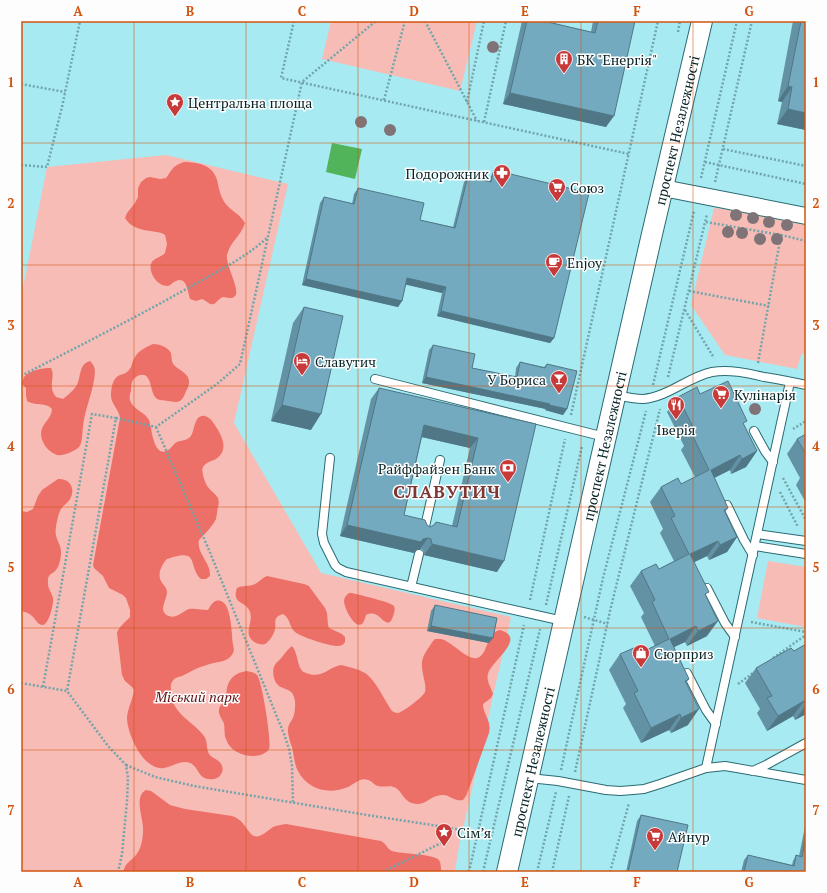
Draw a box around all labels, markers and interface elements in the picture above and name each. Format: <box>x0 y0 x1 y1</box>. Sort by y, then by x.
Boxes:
text: A <box>73 2 83 20</box>
text: B <box>186 2 194 20</box>
text: C <box>298 2 306 20</box>
text: D <box>409 2 419 20</box>
text: E <box>521 2 529 20</box>
text: F <box>633 2 641 20</box>
text: G <box>744 2 754 20</box>
building icon: БК "Енергія" <box>554 49 574 74</box>
place label: БК "Енергія" <box>577 50 657 69</box>
street label: проспект Незалежності <box>650 53 703 207</box>
text: 1 <box>7 73 15 91</box>
text: 1 <box>812 73 820 91</box>
place icon: Центральна площа <box>165 92 185 117</box>
place label: Центральна площа <box>188 93 312 112</box>
pharmacy icon: Подорожник <box>492 163 512 188</box>
place label: Подорожник <box>405 164 489 183</box>
supermarket icon: Союз <box>547 177 567 202</box>
place label: Союз <box>570 178 604 197</box>
text: 2 <box>7 194 15 212</box>
text: 2 <box>812 194 820 212</box>
cafe icon: Enjoy <box>544 252 564 277</box>
place label: Enjoy <box>567 253 603 272</box>
text: 3 <box>7 316 15 334</box>
text: 3 <box>812 316 820 334</box>
hotel icon: Славутич <box>292 351 312 376</box>
place label: Славутич <box>315 352 376 371</box>
bar icon: У Бориса <box>549 369 569 394</box>
street label: проспект Незалежності <box>578 369 630 523</box>
place label: У Бориса <box>488 370 546 389</box>
supermarket icon: Кулінарія <box>711 384 731 409</box>
place label: Кулінарія <box>734 385 796 404</box>
restaurant icon: Іверія <box>666 395 686 420</box>
place label: Іверія <box>657 420 695 439</box>
text: 4 <box>7 437 15 455</box>
text: 4 <box>812 437 820 455</box>
bank icon: Райффайзен Банк <box>498 458 518 483</box>
place label: Райффайзен Банк <box>378 459 495 478</box>
district label: СЛАВУТИЧ <box>393 479 501 503</box>
text: 5 <box>7 558 15 576</box>
text: 5 <box>812 558 820 576</box>
shop icon: Сюрприз <box>631 643 651 668</box>
place label: Сюрприз <box>654 644 714 663</box>
text: 6 <box>7 680 15 698</box>
text: 6 <box>812 680 820 698</box>
street label: проспект Незалежності <box>506 685 558 839</box>
park label: Міський парк <box>154 687 239 706</box>
text: 7 <box>7 801 15 819</box>
text: 7 <box>812 801 820 819</box>
place icon: Сім’я <box>434 822 454 847</box>
place label: Сім’я <box>457 823 491 842</box>
supermarket icon: Айнур <box>645 826 665 851</box>
place label: Айнур <box>668 827 710 846</box>
text: A <box>73 873 83 891</box>
text: B <box>186 873 194 891</box>
text: C <box>298 873 306 891</box>
text: D <box>409 873 419 891</box>
text: E <box>521 873 529 891</box>
text: F <box>633 873 641 891</box>
text: G <box>744 873 754 891</box>

